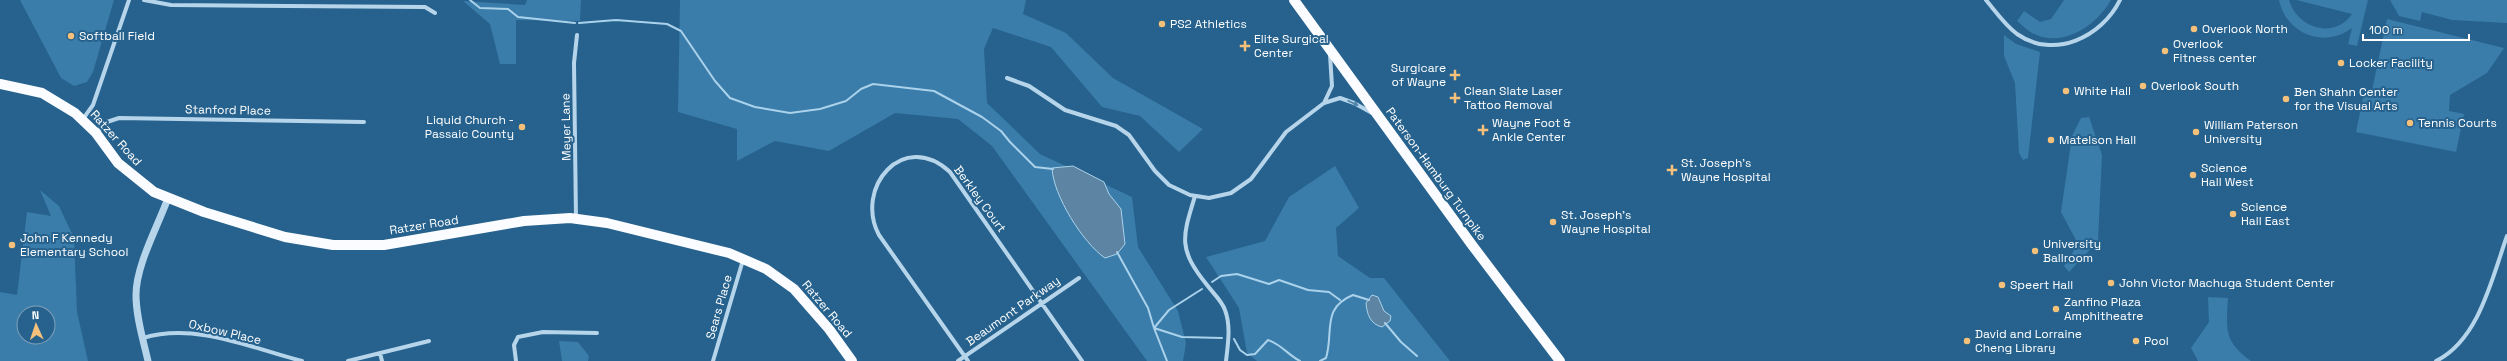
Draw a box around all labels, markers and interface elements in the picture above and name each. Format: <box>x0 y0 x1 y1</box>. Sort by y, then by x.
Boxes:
place label: PS2 Athletics <box>1170 16 1247 32</box>
scale bar <box>2363 16 2469 42</box>
marker: PS2 Athletics <box>1157 19 1167 29</box>
place label: Overlook North <box>2202 21 2288 37</box>
text: 100 m <box>2369 22 2403 38</box>
marker: Overlook North <box>2189 24 2199 34</box>
place label: Softball Field <box>79 28 155 44</box>
marker: Softball Field <box>66 31 76 41</box>
place label: Elite Surgical Center <box>1254 31 1329 61</box>
place label: Overlook Fitness center <box>2173 36 2257 66</box>
marker: Elite Surgical Center <box>1239 40 1251 52</box>
marker: Overlook Fitness center <box>2160 46 2170 56</box>
place label: Locker Facility <box>2349 55 2433 71</box>
marker: Locker Facility <box>2336 58 2346 68</box>
place label: Surgicare of Wayne <box>1391 60 1446 90</box>
marker: Surgicare of Wayne <box>1449 69 1461 81</box>
place label: Overlook South <box>2151 78 2239 94</box>
marker: Overlook South <box>2138 81 2148 91</box>
place label: Clean Slate Laser Tattoo Removal <box>1464 83 1563 113</box>
place label: White Hall <box>2074 83 2131 99</box>
place label: Ben Shahn Center for the Visual Arts <box>2294 84 2398 114</box>
marker: White Hall <box>2061 86 2071 96</box>
marker: Clean Slate Laser Tattoo Removal <box>1449 92 1461 104</box>
street label: Meyer Lane <box>557 93 575 161</box>
marker: Ben Shahn Center for the Visual Arts <box>2281 94 2291 104</box>
one-way arrow <box>1347 100 1358 106</box>
street label: Stanford Place <box>185 101 271 119</box>
street label: Paterson-Hamburg Turnpike <box>1382 104 1490 244</box>
street label: Ratzer Road <box>87 107 145 169</box>
place label: Liquid Church - Passaic County <box>425 112 514 142</box>
place label: Wayne Foot & Ankle Center <box>1492 115 1571 145</box>
place label: Tennis Courts <box>2418 115 2497 131</box>
place label: William Paterson University <box>2204 117 2298 147</box>
marker: Tennis Courts <box>2405 118 2415 128</box>
marker: Liquid Church - Passaic County <box>517 122 527 132</box>
marker: Wayne Foot & Ankle Center <box>1477 124 1489 136</box>
marker: William Paterson University <box>2191 127 2201 137</box>
place label: Matelson Hall <box>2059 132 2136 148</box>
marker: Matelson Hall <box>2046 135 2056 145</box>
place label: St. Joseph's Wayne Hospital <box>1681 155 1771 185</box>
place label: Science Hall West <box>2201 160 2254 190</box>
street label: Berkley Court <box>950 162 1010 236</box>
marker: St. Joseph's Wayne Hospital <box>1666 164 1678 176</box>
marker: Science Hall West <box>2188 170 2198 180</box>
place label: Science Hall East <box>2241 199 2290 229</box>
place label: St. Joseph’s Wayne Hospital <box>1561 207 1651 237</box>
marker: Science Hall East <box>2228 209 2238 219</box>
street label: Ratzer Road <box>388 212 460 238</box>
marker: St. Joseph’s Wayne Hospital <box>1548 217 1558 227</box>
place label: John F Kennedy Elementary School <box>20 230 128 260</box>
place label: University Ballroom <box>2043 236 2101 266</box>
marker: John F Kennedy Elementary School <box>7 240 17 250</box>
marker: University Ballroom <box>2030 246 2040 256</box>
street label: Sears Place <box>702 273 736 341</box>
street label: Beaumont Parkway <box>963 273 1063 349</box>
place label: John Victor Machuga Student Center <box>2119 275 2335 291</box>
street label: Ratzer Road <box>798 277 856 341</box>
place label: Speert Hall <box>2010 277 2073 293</box>
marker: John Victor Machuga Student Center <box>2106 278 2116 288</box>
marker: Speert Hall <box>1997 280 2007 290</box>
place label: Zanfino Plaza Amphitheatre <box>2064 294 2143 324</box>
marker: Zanfino Plaza Amphitheatre <box>2051 304 2061 314</box>
north arrow <box>16 305 56 345</box>
text: N <box>31 308 40 322</box>
street label: Oxbow Place <box>187 316 263 348</box>
place label: David and Lorraine Cheng Library <box>1975 326 2082 356</box>
place label: Pool <box>2144 333 2169 349</box>
marker: David and Lorraine Cheng Library <box>1962 336 1972 346</box>
marker: Pool <box>2131 336 2141 346</box>

